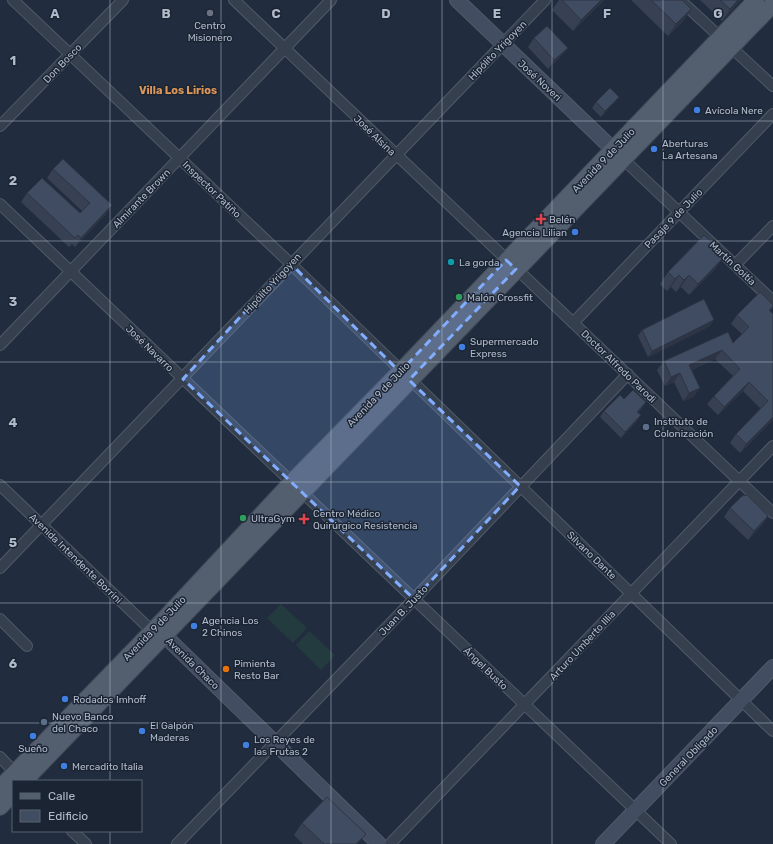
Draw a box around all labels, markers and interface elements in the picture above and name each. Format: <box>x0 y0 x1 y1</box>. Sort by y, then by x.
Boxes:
text: A <box>50 6 60 21</box>
text: B <box>161 6 171 21</box>
text: C <box>271 6 281 21</box>
text: D <box>381 6 391 21</box>
text: E <box>493 6 501 21</box>
text: F <box>603 6 611 21</box>
text: G <box>713 6 723 21</box>
marker: Centro Misionero <box>205 8 215 18</box>
street label: Hipólito Yrigoyen <box>466 18 529 83</box>
place label: Centro Misionero <box>188 20 233 44</box>
street label: Don Bosco <box>41 41 85 86</box>
text: 1 <box>10 53 16 68</box>
street label: José Noveri <box>515 58 563 104</box>
district label: Villa Los Lirios <box>139 84 217 97</box>
marker: Avícola Nere <box>692 105 702 115</box>
place label: Avícola Nere <box>705 105 763 117</box>
street label: José Alsina <box>351 113 398 159</box>
street label: Avenida 9 de Julio <box>570 126 638 195</box>
place label: Aberturas La Artesana <box>662 138 718 162</box>
marker: Aberturas La Artesana <box>649 144 659 154</box>
street label: Inspector Patiño <box>180 159 243 221</box>
street label: Almirante Brown <box>110 167 173 231</box>
text: 2 <box>9 173 17 188</box>
street label: Pasaje 9 de Julio <box>642 186 705 251</box>
marker: Belén <box>536 214 546 224</box>
place label: Belén <box>549 214 575 226</box>
place label: Agencia Lilian <box>502 227 567 239</box>
marker: Agencia Lilian <box>570 227 580 237</box>
street label: Martín Goitía <box>707 239 758 288</box>
street label: Hipólito Yrigoyen <box>242 251 304 316</box>
marker: La gorda <box>446 257 456 267</box>
place label: La gorda <box>459 257 499 269</box>
marker: Malón Crossfit <box>454 292 464 302</box>
place label: Malón Crossfit <box>467 292 533 304</box>
text: 3 <box>9 294 18 309</box>
street label: José Navarro <box>123 323 176 375</box>
street label: Doctor Alfredo Parodi <box>578 328 658 406</box>
place label: Supermercado Express <box>470 336 539 360</box>
marker: Supermercado Express <box>457 342 467 352</box>
street label: Avenida 9 de Julio <box>345 360 413 429</box>
text: 4 <box>9 415 18 430</box>
place label: Instituto de Colonización <box>654 416 713 440</box>
marker: Instituto de Colonización <box>641 422 651 432</box>
place label: Centro Médico Quirúrgico Resistencia <box>313 508 418 532</box>
street label: Avenida Intendente Borrini <box>26 511 124 606</box>
marker: UltraGym <box>238 513 248 523</box>
place label: UltraGym <box>251 513 295 525</box>
marker: Centro Médico Quirúrgico Resistencia <box>298 513 310 525</box>
street label: Silvano Dante <box>564 529 619 583</box>
text: 5 <box>9 535 17 550</box>
street label: Juan B. Justo <box>377 583 431 638</box>
street label: Avenida 9 de Julio <box>121 594 189 663</box>
street label: Arturo Umberto Illia <box>547 608 618 683</box>
place label: Agencia Los 2 Chinos <box>202 615 259 639</box>
marker: Agencia Los 2 Chinos <box>189 621 199 631</box>
street label: Avenida Chaco <box>163 635 222 692</box>
street label: Ángel Busto <box>461 645 510 693</box>
text: 6 <box>9 656 18 671</box>
place label: Pimienta Resto Bar <box>234 658 279 682</box>
marker: Pimienta Resto Bar <box>221 664 231 674</box>
marker: Rodados Imhoff <box>60 694 70 704</box>
place label: Rodados Imhoff <box>73 694 146 706</box>
place label: Nuevo Banco del Chaco <box>52 711 114 735</box>
marker: Nuevo Banco del Chaco <box>39 717 49 727</box>
place label: El Galpón Maderas <box>150 720 193 744</box>
street label: General Obligado <box>657 724 721 789</box>
marker: El Galpón Maderas <box>137 726 147 736</box>
marker: Sueño <box>28 731 38 741</box>
place label: Los Reyes de las Frutas 2 <box>254 734 315 758</box>
marker: Los Reyes de las Frutas 2 <box>241 740 251 750</box>
place label: Sueño <box>18 743 48 755</box>
marker: Mercadito Italia <box>59 761 69 771</box>
place label: Mercadito Italia <box>72 761 143 773</box>
legend <box>12 780 142 832</box>
text: Calle <box>48 789 75 803</box>
text: Edificio <box>48 809 88 823</box>

